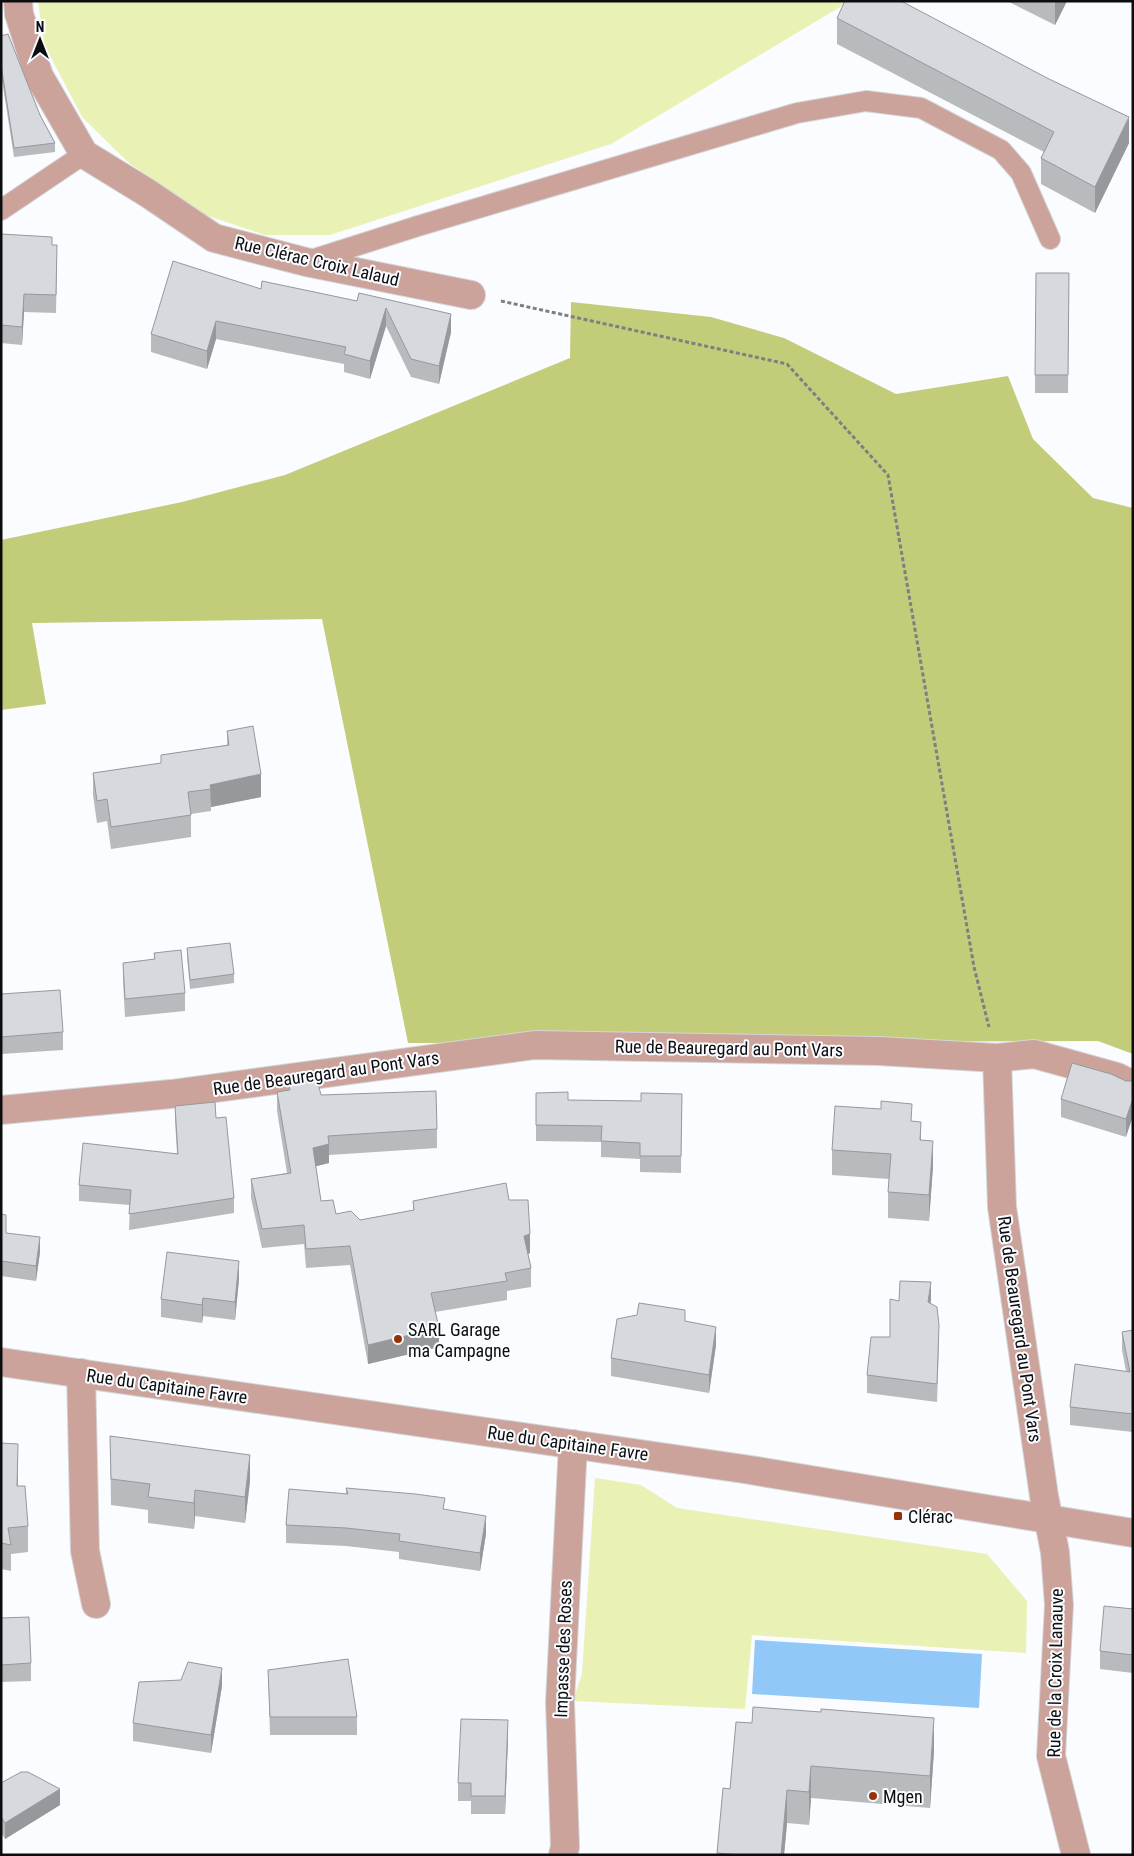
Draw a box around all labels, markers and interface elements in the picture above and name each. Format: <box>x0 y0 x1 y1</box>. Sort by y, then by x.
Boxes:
north arrow <box>15 15 65 65</box>
text: N <box>36 19 44 35</box>
street label: Rue Clérac Croix Lalaud <box>233 232 401 290</box>
street label: Rue de Beauregard au Pont Vars <box>615 1036 843 1060</box>
street label: Rue de Beauregard au Pont Vars <box>212 1047 440 1099</box>
street label: Rue de Beauregard au Pont Vars <box>994 1215 1046 1443</box>
place label: SARL Garage ma Campagne <box>408 1319 510 1361</box>
marker: SARL Garage ma Campagne <box>392 1333 404 1345</box>
street label: Rue du Capitaine Favre <box>85 1364 249 1408</box>
street label: Rue du Capitaine Favre <box>486 1421 650 1465</box>
place label: Clérac <box>908 1506 953 1527</box>
marker: Clérac <box>892 1510 904 1522</box>
street label: Impasse des Roses <box>550 1580 576 1718</box>
street label: Rue de la Croix Lanauve <box>1043 1588 1067 1758</box>
place label: Mgen <box>883 1786 923 1807</box>
marker: Mgen <box>867 1790 879 1802</box>

